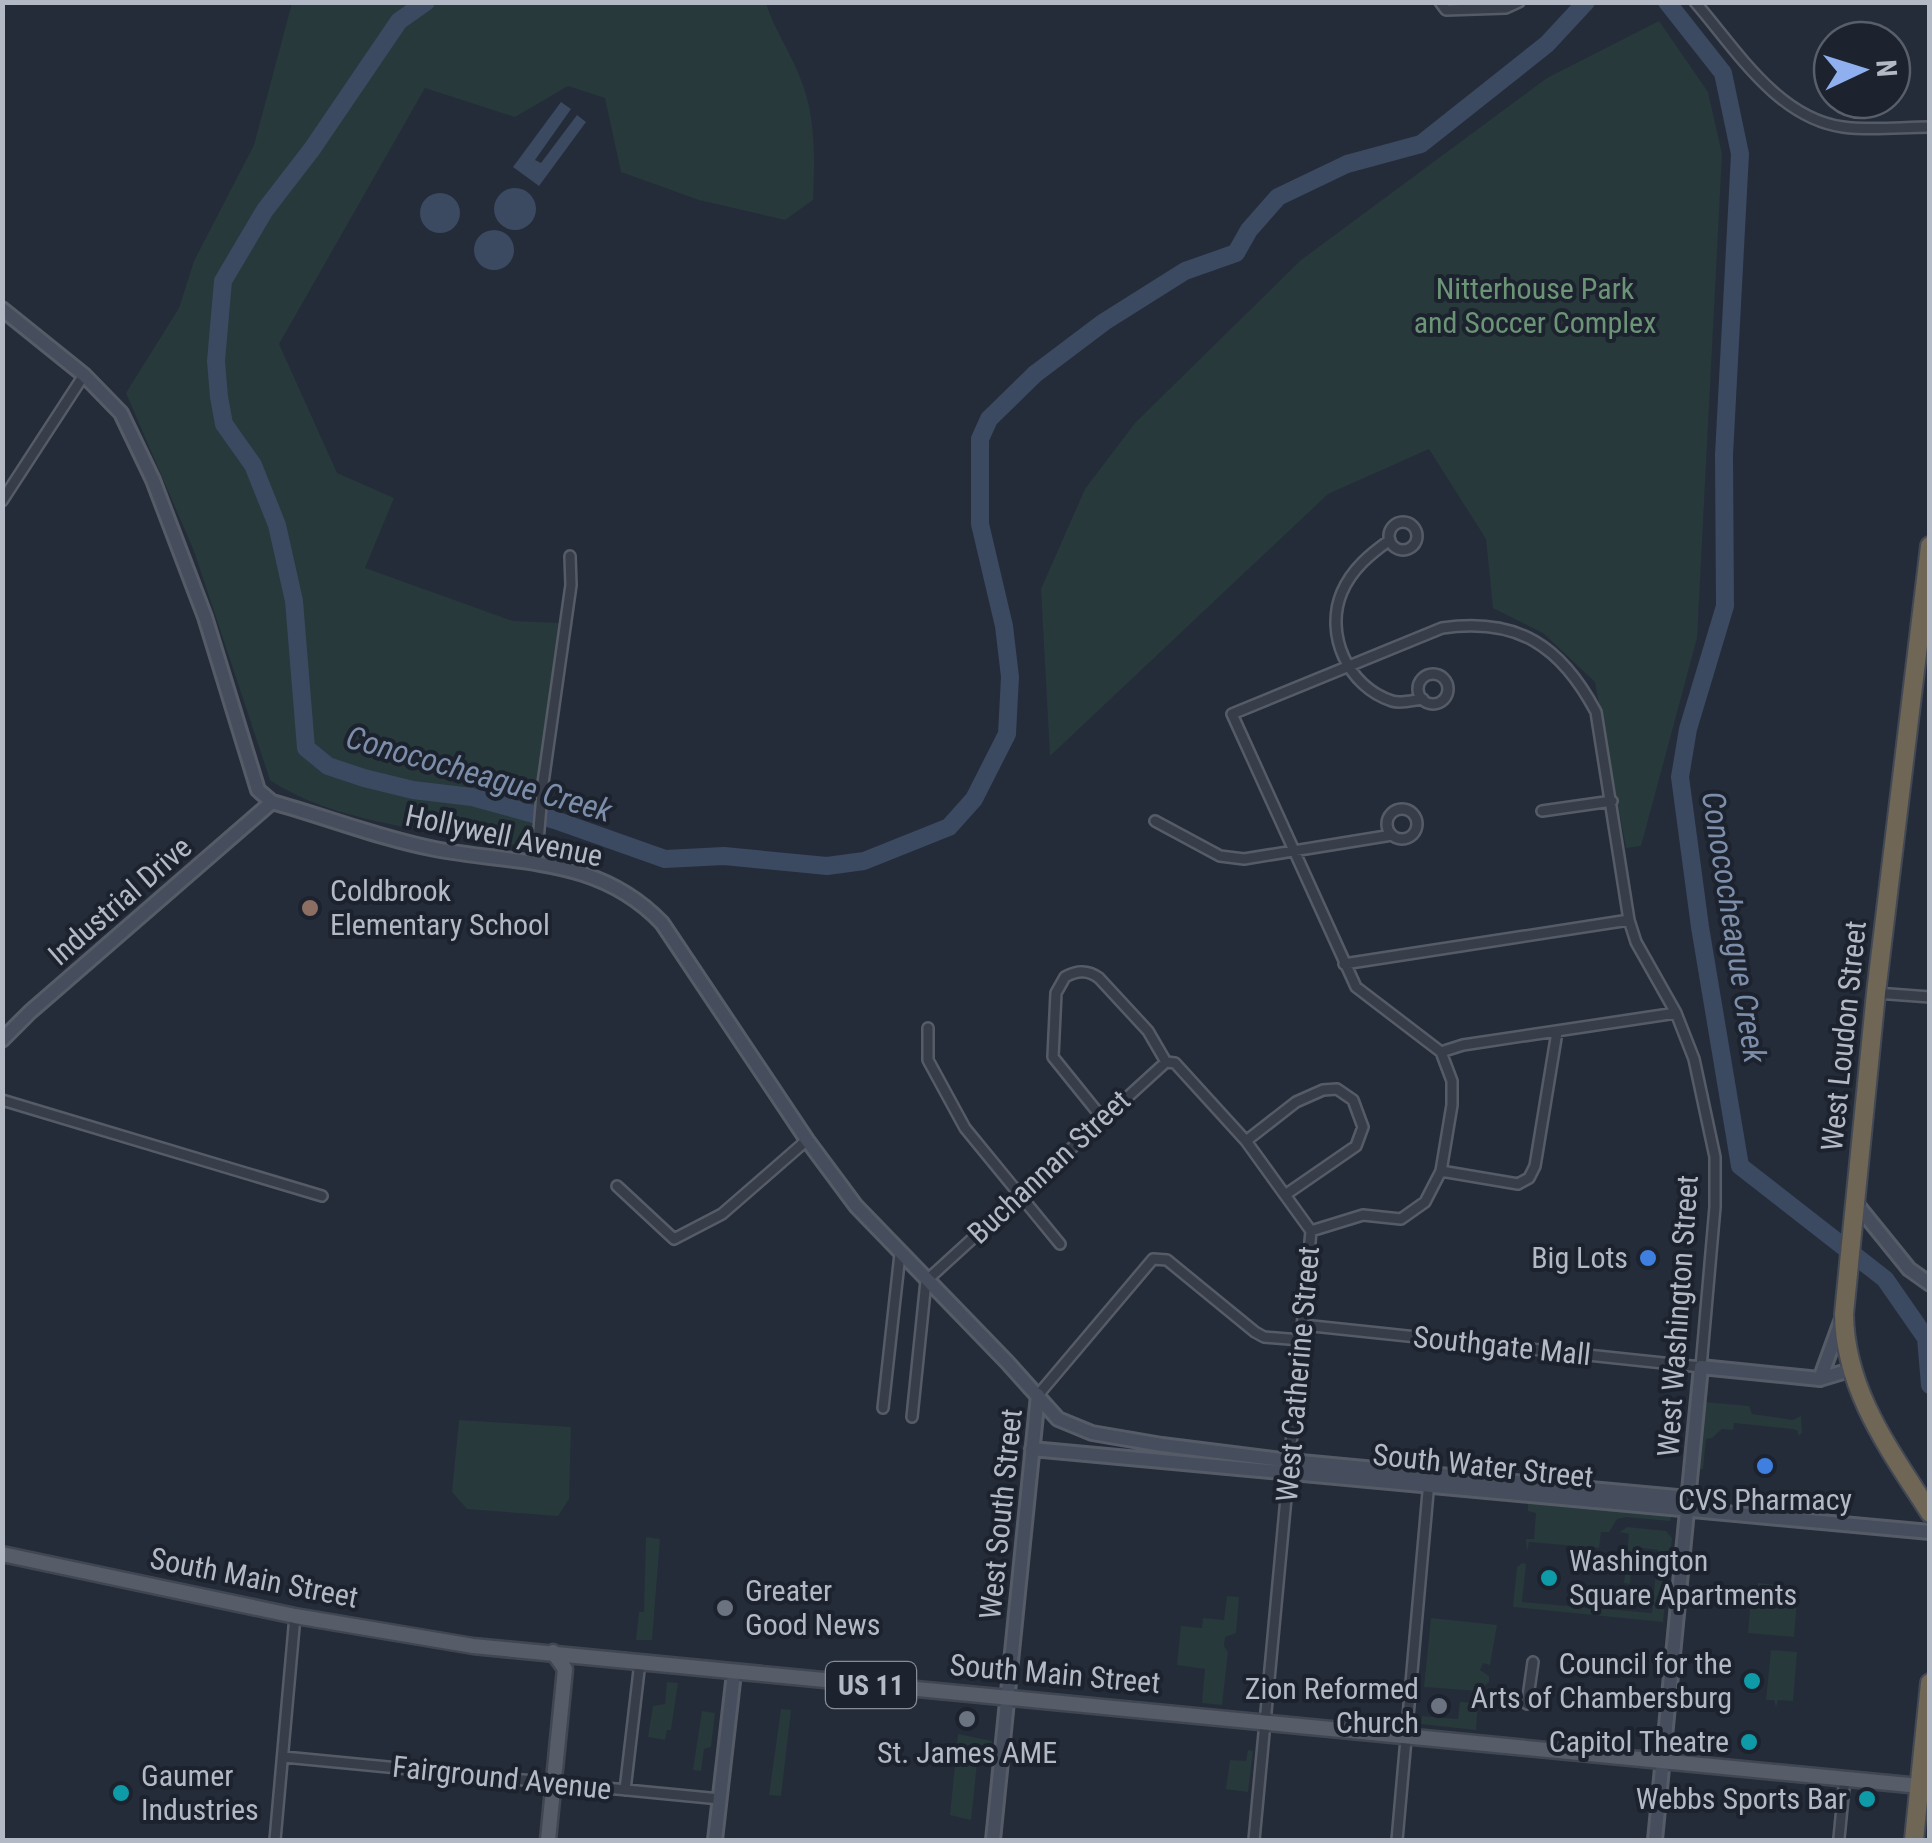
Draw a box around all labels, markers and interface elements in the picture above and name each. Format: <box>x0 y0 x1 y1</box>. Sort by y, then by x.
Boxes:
north arrow <box>1812 20 1912 120</box>
text: N <box>1869 59 1903 78</box>
park label: Nitterhouse Park and Soccer Complex <box>1414 271 1656 340</box>
water label: Conococheague Creek <box>342 718 617 830</box>
water label: Conococheague Creek <box>1694 789 1774 1066</box>
street label: Hollywell Avenue <box>402 798 606 873</box>
street label: Industrial Drive <box>41 829 198 972</box>
place label: Coldbrook Elementary School <box>330 873 550 942</box>
marker: Coldbrook Elementary School <box>299 897 321 919</box>
street label: West Loudon Street <box>1814 919 1873 1153</box>
street label: Buchannan Street <box>960 1083 1137 1251</box>
street label: West Washington Street <box>1650 1174 1705 1458</box>
place label: Big Lots <box>1531 1240 1628 1275</box>
street label: West Catherine Street <box>1269 1245 1326 1503</box>
marker: Big Lots <box>1637 1247 1659 1269</box>
street label: Southgate Mall <box>1412 1319 1593 1372</box>
street label: West South Street <box>972 1407 1029 1621</box>
street label: South Water Street <box>1371 1437 1595 1494</box>
marker: CVS Pharmacy <box>1754 1455 1776 1477</box>
place label: CVS Pharmacy <box>1678 1482 1852 1517</box>
street label: South Main Street <box>147 1540 361 1615</box>
place label: Washington Square Apartments <box>1569 1543 1797 1612</box>
marker: Washington Square Apartments <box>1538 1567 1560 1589</box>
place label: Greater Good News <box>745 1573 880 1642</box>
marker: Greater Good News <box>714 1597 736 1619</box>
place label: Council for the Arts of Chambersburg <box>1471 1646 1732 1715</box>
street label: South Main Street <box>948 1647 1162 1700</box>
road number: US 11 <box>826 1662 916 1708</box>
marker: Council for the Arts of Chambersburg <box>1741 1670 1763 1692</box>
place label: Zion Reformed Church <box>1245 1671 1419 1740</box>
marker: Zion Reformed Church <box>1428 1695 1450 1717</box>
marker: St. James AME <box>956 1708 978 1730</box>
place label: Capitol Theatre <box>1549 1724 1729 1759</box>
marker: Capitol Theatre <box>1738 1731 1760 1753</box>
place label: St. James AME <box>877 1735 1057 1770</box>
street label: Fairground Avenue <box>391 1749 613 1806</box>
place label: Gaumer Industries <box>141 1758 259 1827</box>
place label: Webbs Sports Bar <box>1636 1781 1847 1816</box>
marker: Gaumer Industries <box>110 1782 132 1804</box>
marker: Webbs Sports Bar <box>1856 1788 1878 1810</box>

